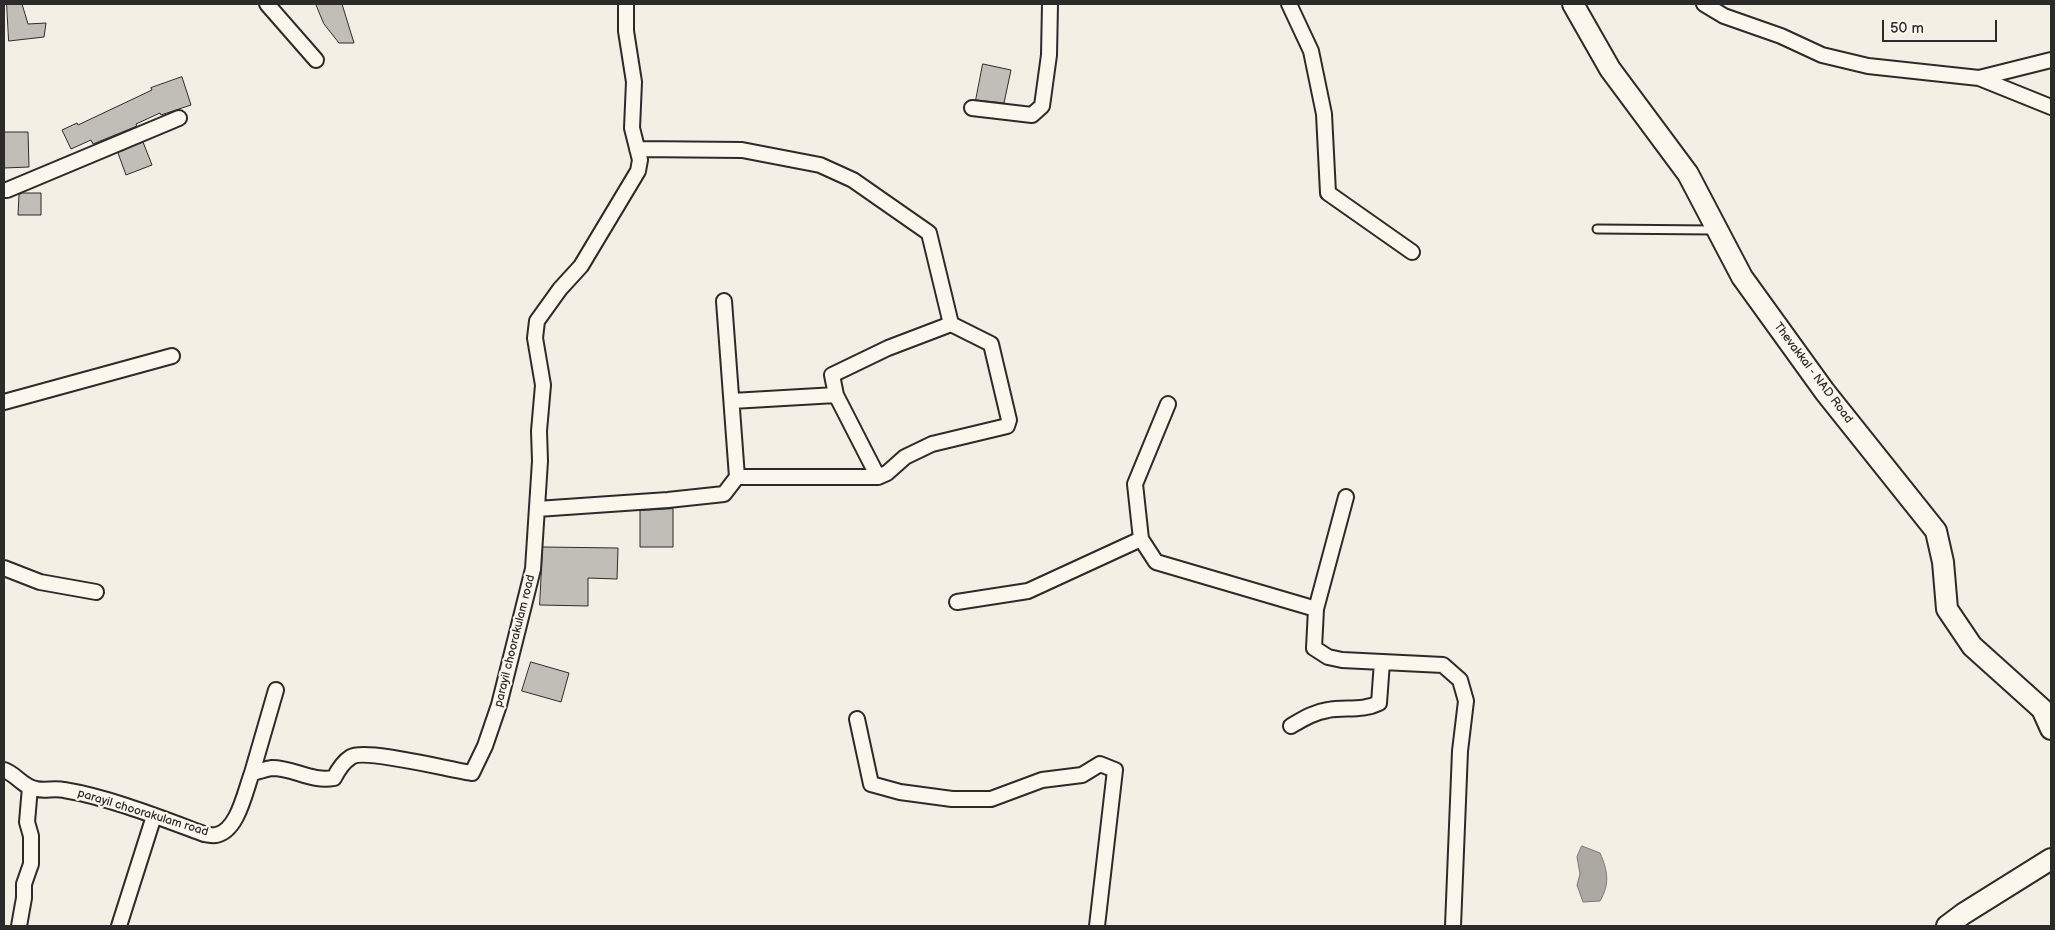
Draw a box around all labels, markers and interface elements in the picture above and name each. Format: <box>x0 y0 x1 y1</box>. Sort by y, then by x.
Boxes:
scale bar <box>1885 10 2000 42</box>
text: 50 m <box>1890 19 1924 38</box>
street label: Thevakkal - NAD Road <box>1770 320 1856 426</box>
street label: parayil choorakulam road <box>492 573 538 709</box>
street label: parayil choorakulam road <box>76 786 210 840</box>

